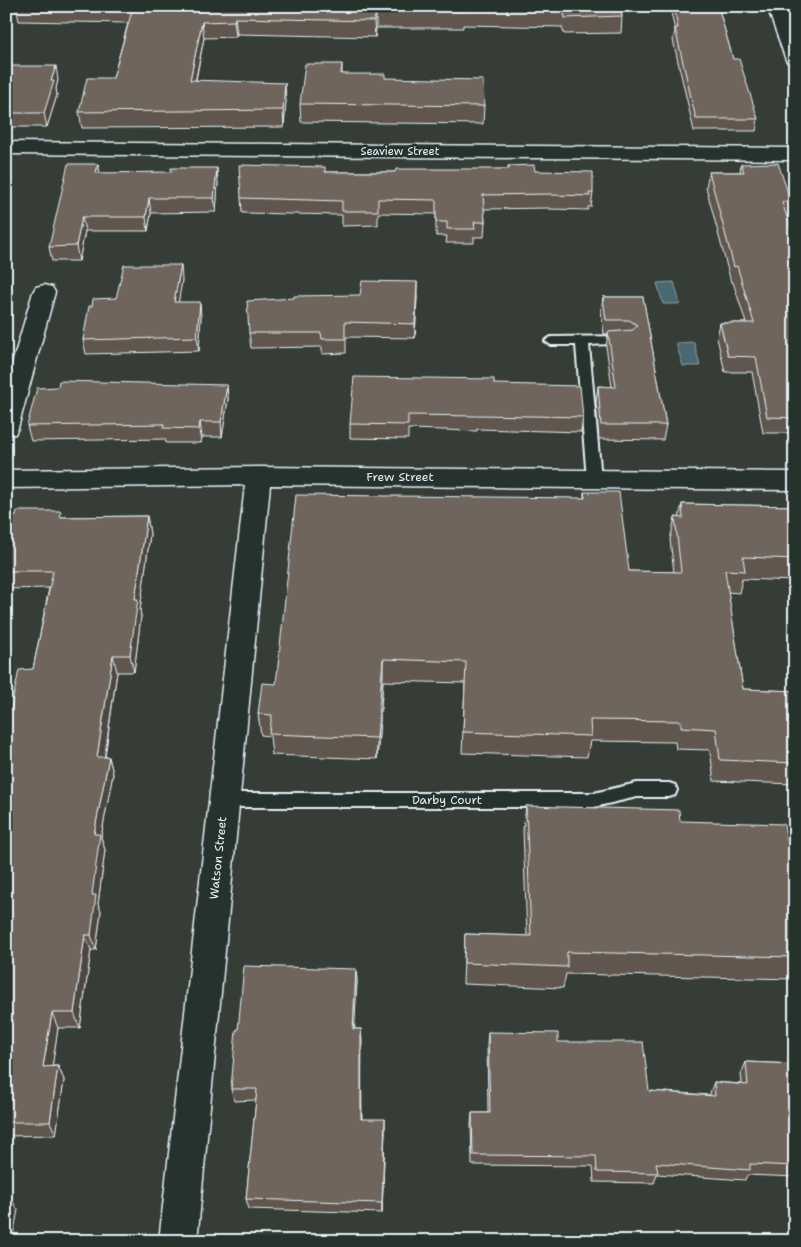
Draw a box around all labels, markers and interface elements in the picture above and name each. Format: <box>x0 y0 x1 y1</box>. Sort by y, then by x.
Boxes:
street label: Seaview Street <box>361 144 440 159</box>
street label: Frew Street <box>366 469 434 485</box>
street label: Darby Court <box>412 792 482 808</box>
street label: Watson Street <box>206 816 230 900</box>

